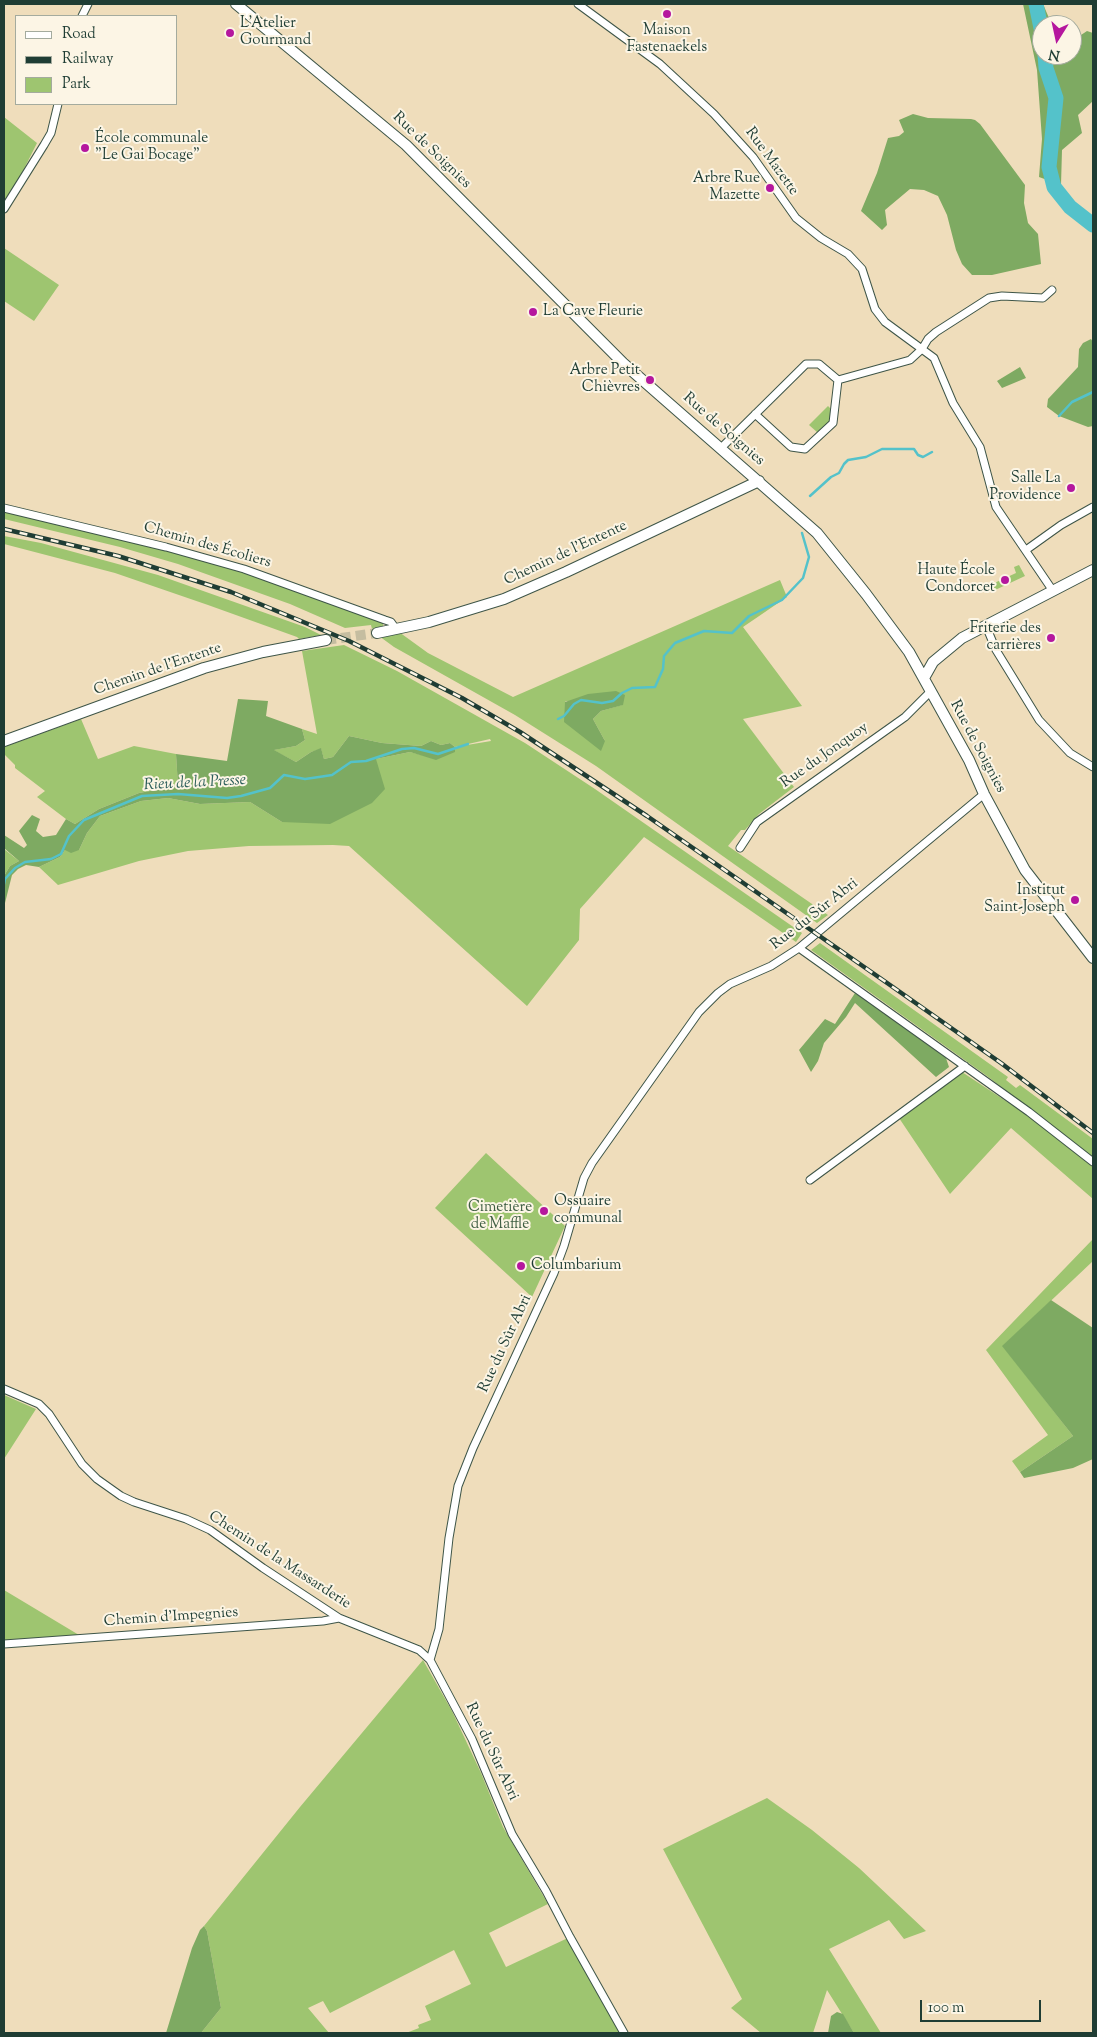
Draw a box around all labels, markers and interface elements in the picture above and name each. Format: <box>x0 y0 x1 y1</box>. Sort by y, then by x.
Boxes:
marker: Maison Fastenaekels <box>661 8 673 20</box>
legend <box>15 15 178 105</box>
place label: L'Atelier Gourmand <box>240 15 311 50</box>
north arrow <box>1032 15 1082 65</box>
place label: Maison Fastenaekels <box>627 22 707 57</box>
text: Road <box>62 24 96 45</box>
marker: L'Atelier Gourmand <box>224 27 236 39</box>
text: N <box>1047 43 1062 65</box>
text: Railway <box>62 49 113 70</box>
text: Park <box>62 74 91 95</box>
street label: Rue de Soignies <box>388 109 474 193</box>
street label: Rue Mazette <box>740 124 802 200</box>
place label: École communale "Le Gai Bocage" <box>95 130 208 165</box>
marker: École communale "Le Gai Bocage" <box>79 142 91 154</box>
place label: Arbre Rue Mazette <box>693 170 760 205</box>
marker: Arbre Rue Mazette <box>764 182 776 194</box>
place label: La Cave Fleurie <box>543 303 643 321</box>
marker: La Cave Fleurie <box>527 306 539 318</box>
place label: Arbre Petit Chièvres <box>569 362 640 397</box>
marker: Arbre Petit Chièvres <box>644 374 656 386</box>
street label: Rue de Soignies <box>679 390 767 470</box>
place label: Salle La Providence <box>990 470 1061 505</box>
marker: Salle La Providence <box>1065 482 1077 494</box>
street label: Chemin de l'Entente <box>502 518 630 590</box>
street label: Chemin des Écoliers <box>141 519 273 573</box>
place label: Haute École Condorcet <box>917 562 995 597</box>
marker: Haute École Condorcet <box>999 574 1011 586</box>
place label: Friterie des carrières <box>970 620 1041 655</box>
marker: Friterie des carrières <box>1045 632 1057 644</box>
street label: Chemin de l'Entente <box>92 640 224 700</box>
street label: Rue de Soignies <box>945 698 1009 796</box>
street label: Rue du Jonquoy <box>778 719 872 793</box>
water label: Rieu de la Presse <box>143 772 247 796</box>
street label: Rue du Sûr Abri <box>768 875 862 955</box>
place label: Institut Saint-Joseph <box>984 882 1065 917</box>
marker: Institut Saint-Joseph <box>1069 894 1081 906</box>
place label: Ossuaire communal <box>554 1193 622 1228</box>
park label: Cimetière de Maffle <box>468 1199 532 1234</box>
marker: Ossuaire communal <box>538 1205 550 1217</box>
place label: Columbarium <box>531 1257 621 1275</box>
marker: Columbarium <box>515 1260 527 1272</box>
street label: Rue du Sûr Abri <box>475 1292 537 1396</box>
street label: Chemin de la Massarderie <box>204 1508 354 1614</box>
street label: Chemin d'Impegnies <box>103 1604 239 1632</box>
street label: Rue du Sûr Abri <box>460 1700 522 1804</box>
scale bar <box>922 1990 1043 2022</box>
text: 100 m <box>928 1998 964 2019</box>

